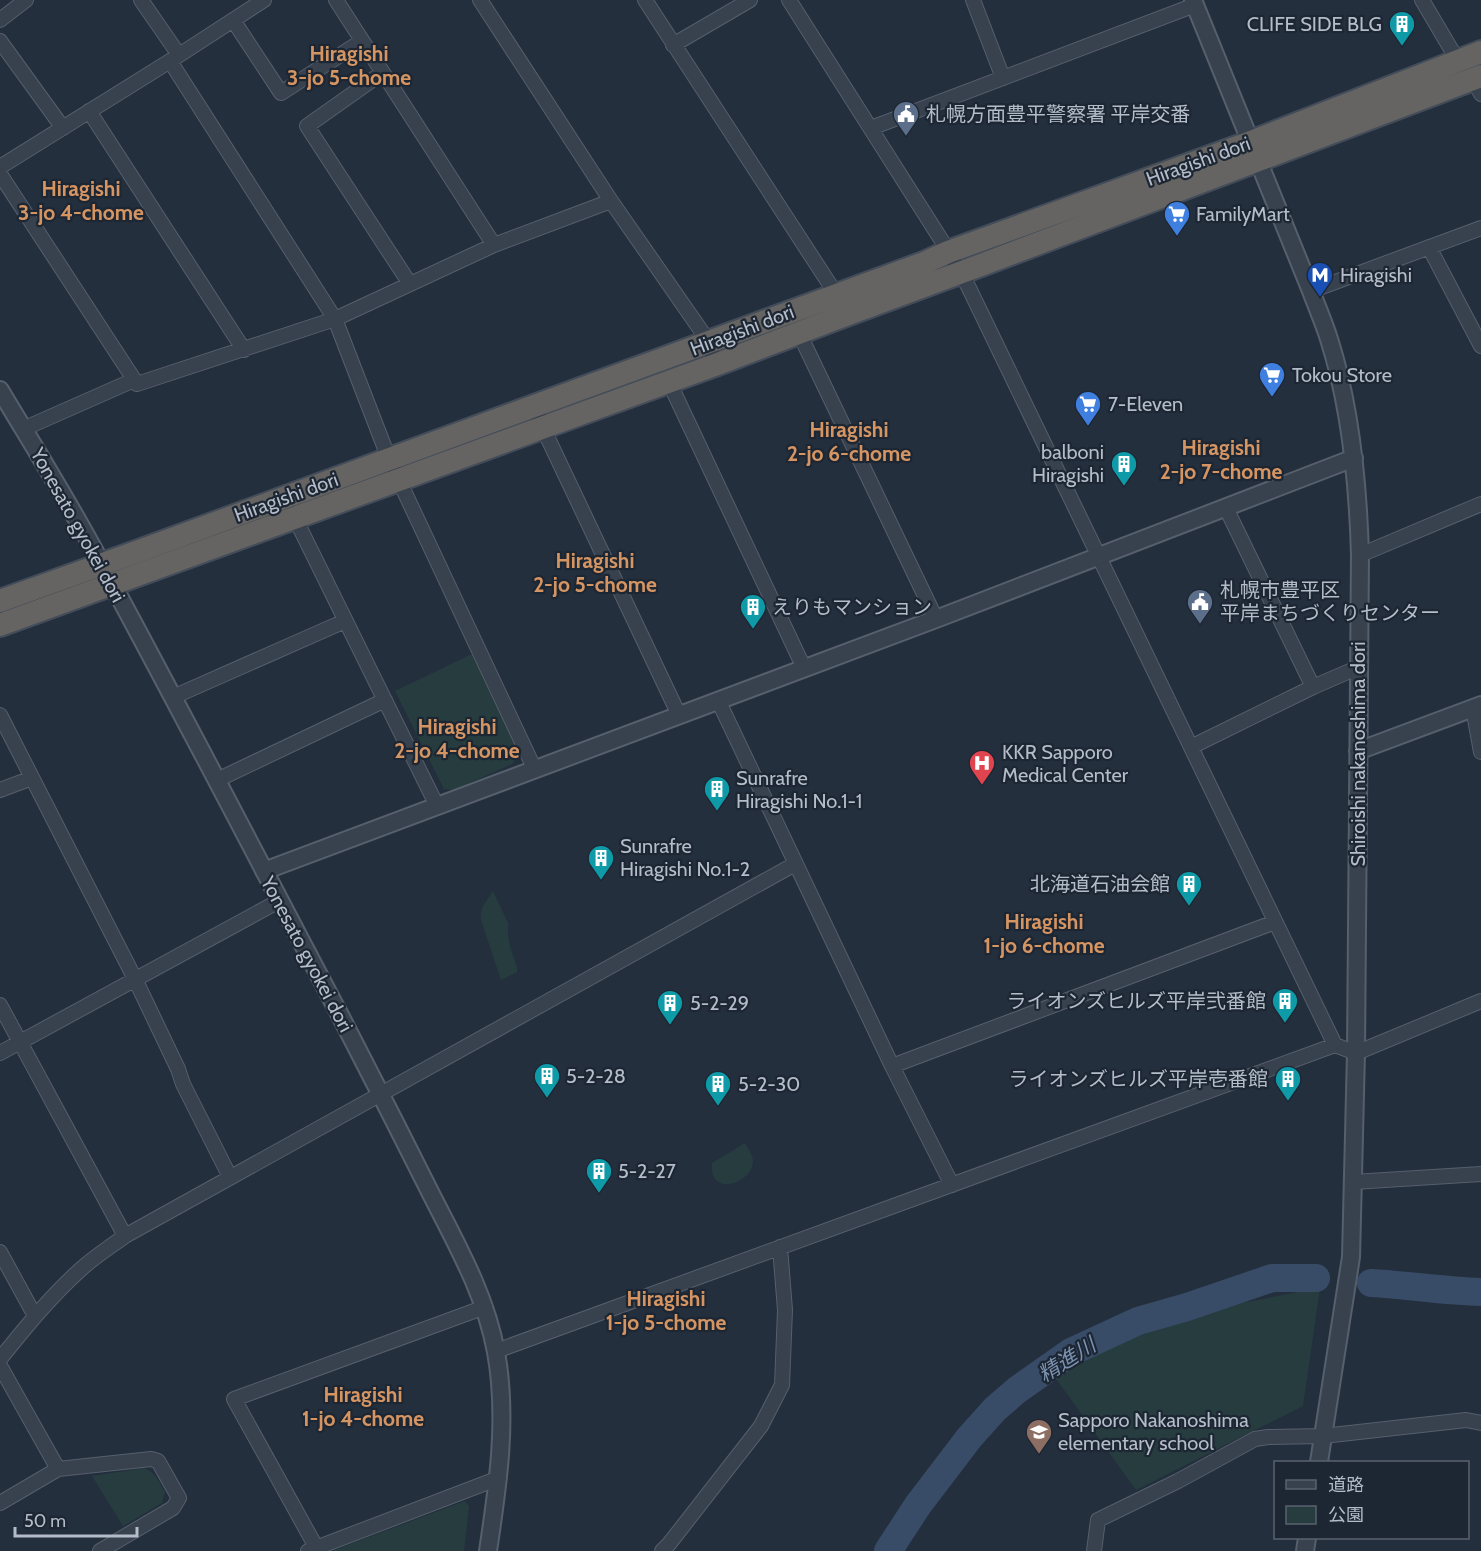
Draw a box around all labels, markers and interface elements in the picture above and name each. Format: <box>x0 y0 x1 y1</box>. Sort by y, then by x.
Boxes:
building icon: CLIFE SIDE BLG <box>1387 9 1417 47</box>
place label: CLIFE SIDE BLG <box>1247 12 1382 36</box>
district label: Hiragishi 3-jo 5-chome <box>287 41 411 90</box>
public building icon: 札幌方面豊平警察署 平岸交番 <box>891 99 921 137</box>
place label: 札幌方面豊平警察署 平岸交番 <box>926 102 1191 126</box>
street label: Hiragishi dori <box>1143 131 1253 191</box>
district label: Hiragishi 3-jo 4-chome <box>18 176 144 225</box>
supermarket icon: FamilyMart <box>1162 199 1192 237</box>
place label: FamilyMart <box>1196 202 1290 226</box>
metro station icon: Hiragishi <box>1305 260 1335 298</box>
place label: Hiragishi <box>1340 263 1412 287</box>
street label: Hiragishi dori <box>687 299 797 361</box>
supermarket icon: Tokou Store <box>1257 360 1287 398</box>
place label: Tokou Store <box>1292 363 1392 387</box>
supermarket icon: 7-Eleven <box>1073 389 1103 427</box>
place label: 7-Eleven <box>1108 392 1183 416</box>
district label: Hiragishi 2-jo 6-chome <box>787 417 911 466</box>
district label: Hiragishi 2-jo 7-chome <box>1160 435 1283 484</box>
place label: balboni Hiragishi <box>1032 440 1104 487</box>
street label: Yonesato gyokei dori <box>25 443 130 606</box>
building icon: balboni Hiragishi <box>1109 449 1139 487</box>
street label: Hiragishi dori <box>231 467 341 527</box>
district label: Hiragishi 2-jo 5-chome <box>533 548 657 597</box>
place label: 札幌市豊平区 平岸まちづくりセンター <box>1220 578 1440 625</box>
public building icon: 札幌市豊平区 平岸まちづくりセンター <box>1185 587 1215 625</box>
building icon: えりもマンション <box>738 592 768 630</box>
place label: えりもマンション <box>772 595 932 619</box>
street label: Shiroishi nakanoshima dori <box>1346 642 1370 866</box>
district label: Hiragishi 2-jo 4-chome <box>394 714 520 763</box>
place label: KKR Sapporo Medical Center <box>1002 740 1129 787</box>
hospital icon: KKR Sapporo Medical Center <box>967 748 997 786</box>
place label: Sunrafre Hiragishi No.1-1 <box>736 766 862 813</box>
building icon: Sunrafre Hiragishi No.1-1 <box>702 774 732 812</box>
place label: Sunrafre Hiragishi No.1-2 <box>620 834 750 881</box>
building icon: Sunrafre Hiragishi No.1-2 <box>586 843 616 881</box>
building icon: 北海道石油会館 <box>1174 869 1204 907</box>
street label: Yonesato gyokei dori <box>255 871 358 1036</box>
place label: 北海道石油会館 <box>1030 872 1170 896</box>
district label: Hiragishi 1-jo 6-chome <box>983 909 1105 958</box>
building icon: ライオンズヒルズ平岸弐番館 <box>1270 986 1300 1024</box>
building icon: 5-2-29 <box>655 988 685 1026</box>
place label: ライオンズヒルズ平岸弐番館 <box>1006 989 1266 1013</box>
place label: 5-2-29 <box>690 991 749 1015</box>
building icon: 5-2-28 <box>532 1061 562 1099</box>
place label: 5-2-28 <box>566 1064 626 1088</box>
building icon: ライオンズヒルズ平岸壱番館 <box>1273 1064 1303 1102</box>
place label: ライオンズヒルズ平岸壱番館 <box>1008 1067 1268 1091</box>
building icon: 5-2-30 <box>703 1069 733 1107</box>
place label: 5-2-30 <box>738 1072 800 1096</box>
building icon: 5-2-27 <box>584 1156 614 1194</box>
place label: 5-2-27 <box>618 1159 676 1183</box>
district label: Hiragishi 1-jo 5-chome <box>606 1286 726 1335</box>
water label: 精進川 <box>1033 1331 1102 1387</box>
district label: Hiragishi 1-jo 4-chome <box>302 1382 424 1431</box>
place label: Sapporo Nakanoshima elementary school <box>1058 1408 1249 1455</box>
school or university icon: Sapporo Nakanoshima elementary school <box>1024 1417 1054 1455</box>
legend <box>1274 1461 1469 1539</box>
text: 道路 <box>1328 1474 1364 1496</box>
scale bar <box>15 1500 136 1538</box>
text: 公園 <box>1328 1504 1364 1526</box>
text: 50 m <box>24 1510 66 1532</box>

